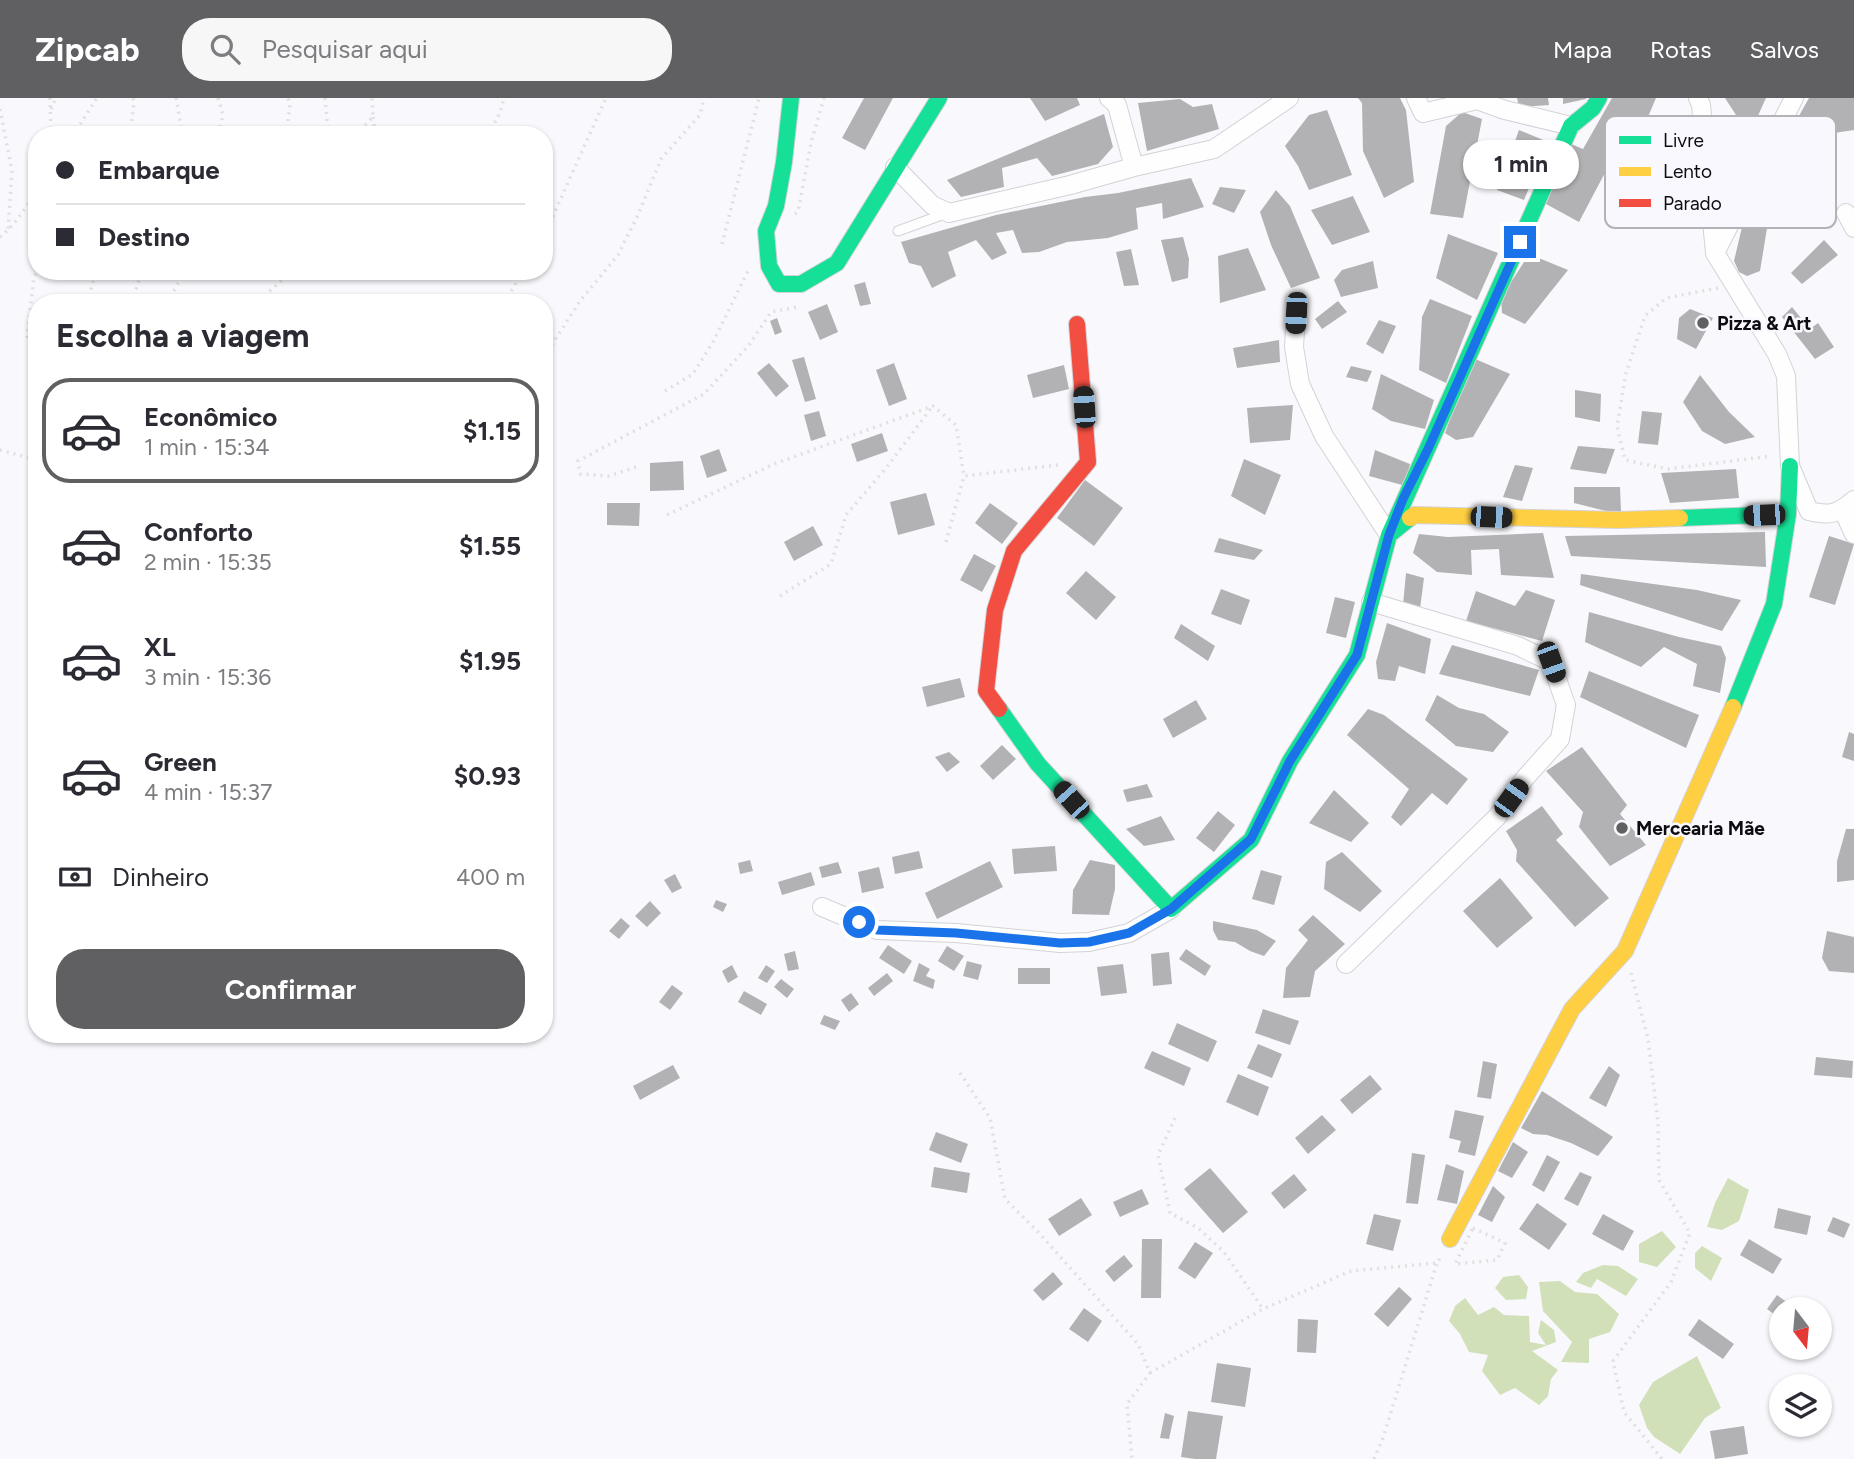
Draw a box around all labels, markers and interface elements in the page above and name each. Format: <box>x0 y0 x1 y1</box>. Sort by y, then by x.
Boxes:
search box <box>182 18 672 81</box>
text: Zipcab <box>35 30 140 69</box>
icon: search <box>206 30 244 68</box>
text: Pesquisar aqui <box>262 33 428 65</box>
text: Mapa <box>1553 35 1612 64</box>
text: Rotas <box>1650 35 1711 64</box>
text: Salvos <box>1749 35 1819 64</box>
legend <box>1605 116 1836 228</box>
text: Livre <box>1663 129 1704 152</box>
callout: 1 min <box>1462 141 1578 190</box>
text: 1 min <box>1494 150 1548 178</box>
text: Embarque <box>98 154 220 186</box>
text: Lento <box>1663 160 1712 183</box>
text: Parado <box>1663 192 1722 215</box>
text: Destino <box>98 221 190 253</box>
route end <box>1504 226 1536 258</box>
car <box>1285 291 1308 335</box>
place label: Pizza & Art <box>1717 312 1812 335</box>
marker: Pizza & Art <box>1695 315 1711 331</box>
text: Escolha a viagem <box>56 317 309 355</box>
car <box>1073 385 1096 429</box>
icon: car <box>60 399 123 462</box>
text: Econômico <box>144 401 277 433</box>
text: $1.15 <box>463 415 521 447</box>
text: 1 min · 15:34 <box>144 433 269 461</box>
car <box>1743 504 1786 526</box>
car <box>1470 506 1513 528</box>
icon: car <box>60 514 123 577</box>
text: Conforto <box>144 516 253 548</box>
text: $1.55 <box>459 530 521 562</box>
text: 2 min · 15:35 <box>144 548 272 576</box>
icon: car <box>60 629 123 692</box>
text: XL <box>144 631 176 663</box>
car <box>1534 639 1569 685</box>
text: $1.95 <box>459 645 521 677</box>
text: 3 min · 15:36 <box>144 663 271 691</box>
icon: car <box>60 744 123 807</box>
text: Green <box>144 746 217 778</box>
text: $0.93 <box>454 760 521 792</box>
car <box>1491 775 1532 821</box>
car <box>1050 777 1093 823</box>
text: 4 min · 15:37 <box>144 778 272 806</box>
place label: Mercearia Mãe <box>1636 817 1765 840</box>
marker: Mercearia Mãe <box>1614 820 1630 836</box>
icon: cash <box>56 858 94 896</box>
text: Dinheiro <box>112 861 209 893</box>
text: 400 m <box>456 863 525 891</box>
route start <box>843 906 875 938</box>
button: Confirmar <box>56 949 525 1029</box>
north arrow <box>1769 1297 1832 1360</box>
map controls <box>1769 1297 1832 1437</box>
button: layers <box>1769 1374 1832 1437</box>

